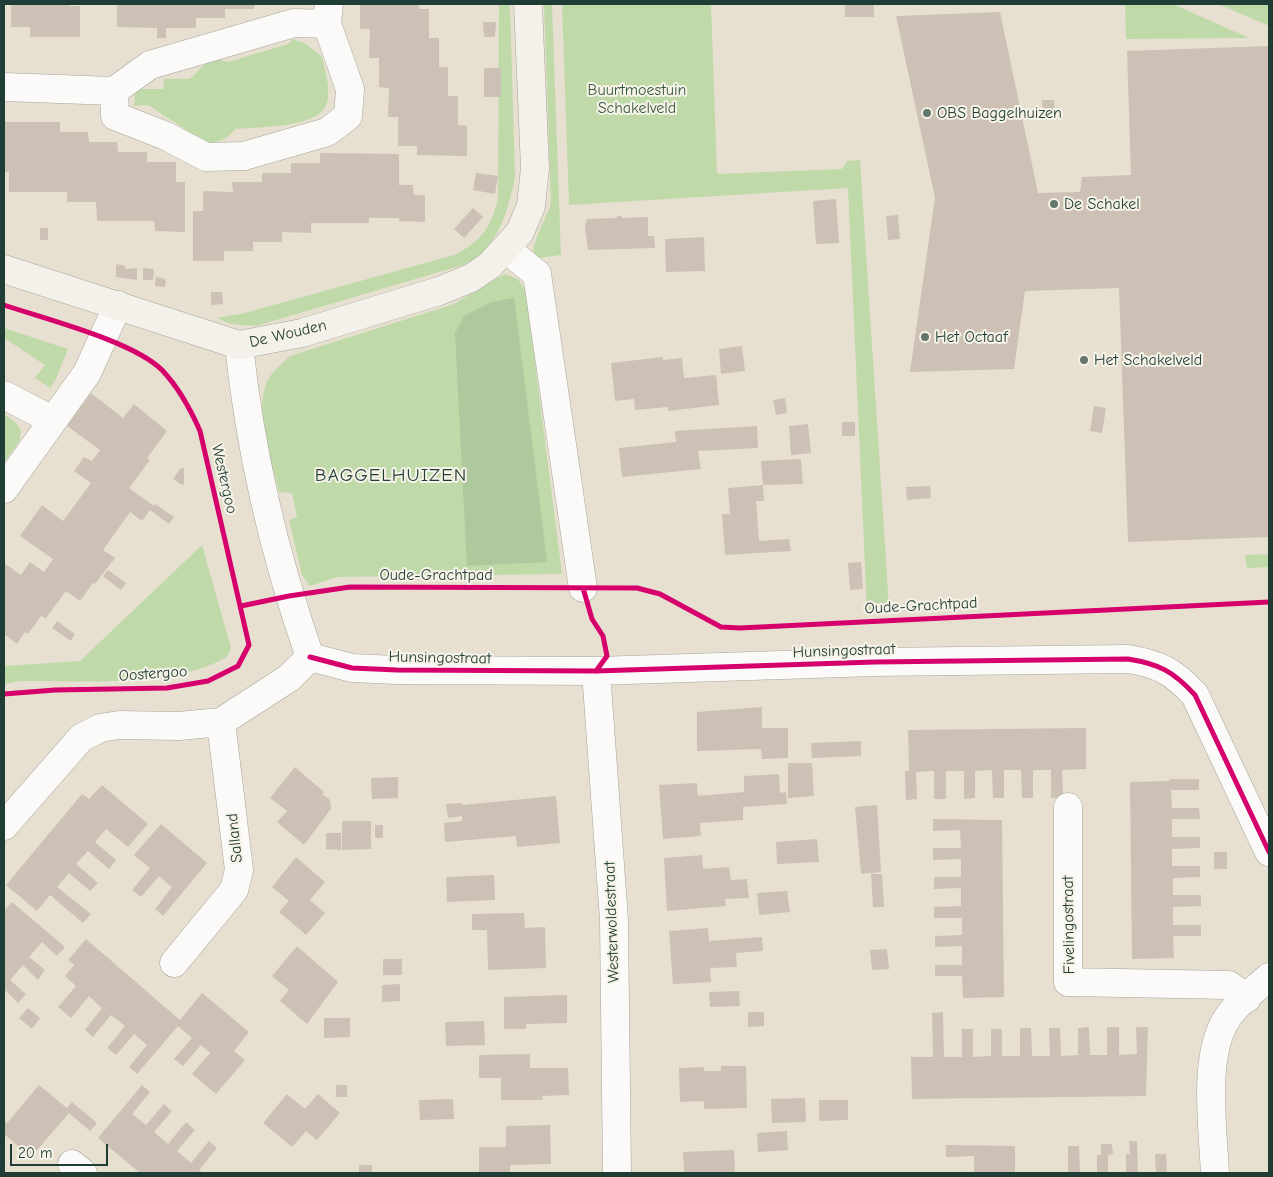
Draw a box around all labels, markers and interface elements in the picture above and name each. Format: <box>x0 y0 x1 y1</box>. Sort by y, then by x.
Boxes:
park label: Buurtmoestuin Schakelveld <box>588 80 686 118</box>
place label: OBS Baggelhuizen <box>937 103 1062 123</box>
marker: OBS Baggelhuizen <box>921 107 933 119</box>
place label: De Schakel <box>1064 194 1140 214</box>
marker: De Schakel <box>1048 198 1060 210</box>
street label: De Wouden <box>248 316 328 352</box>
place label: Het Octaaf <box>935 327 1008 347</box>
marker: Het Octaaf <box>919 331 931 343</box>
place label: Het Schakelveld <box>1094 350 1202 370</box>
marker: Het Schakelveld <box>1078 354 1090 366</box>
street label: Westergoo <box>207 442 241 516</box>
district label: BAGGELHUIZEN <box>313 465 469 487</box>
street label: Oude-Grachtpad <box>379 565 493 585</box>
street label: Oude-Grachtpad <box>864 593 978 619</box>
street label: Hunsingostraat <box>792 640 896 662</box>
street label: Hunsingostraat <box>388 648 492 668</box>
street label: Oostergoo <box>118 662 188 686</box>
street label: Salland <box>223 812 247 864</box>
street label: Westerwoldestraat <box>600 861 624 983</box>
street label: Fivelingostraat <box>1059 876 1079 974</box>
scale bar <box>12 1134 110 1166</box>
text: 20 m <box>18 1144 52 1162</box>

